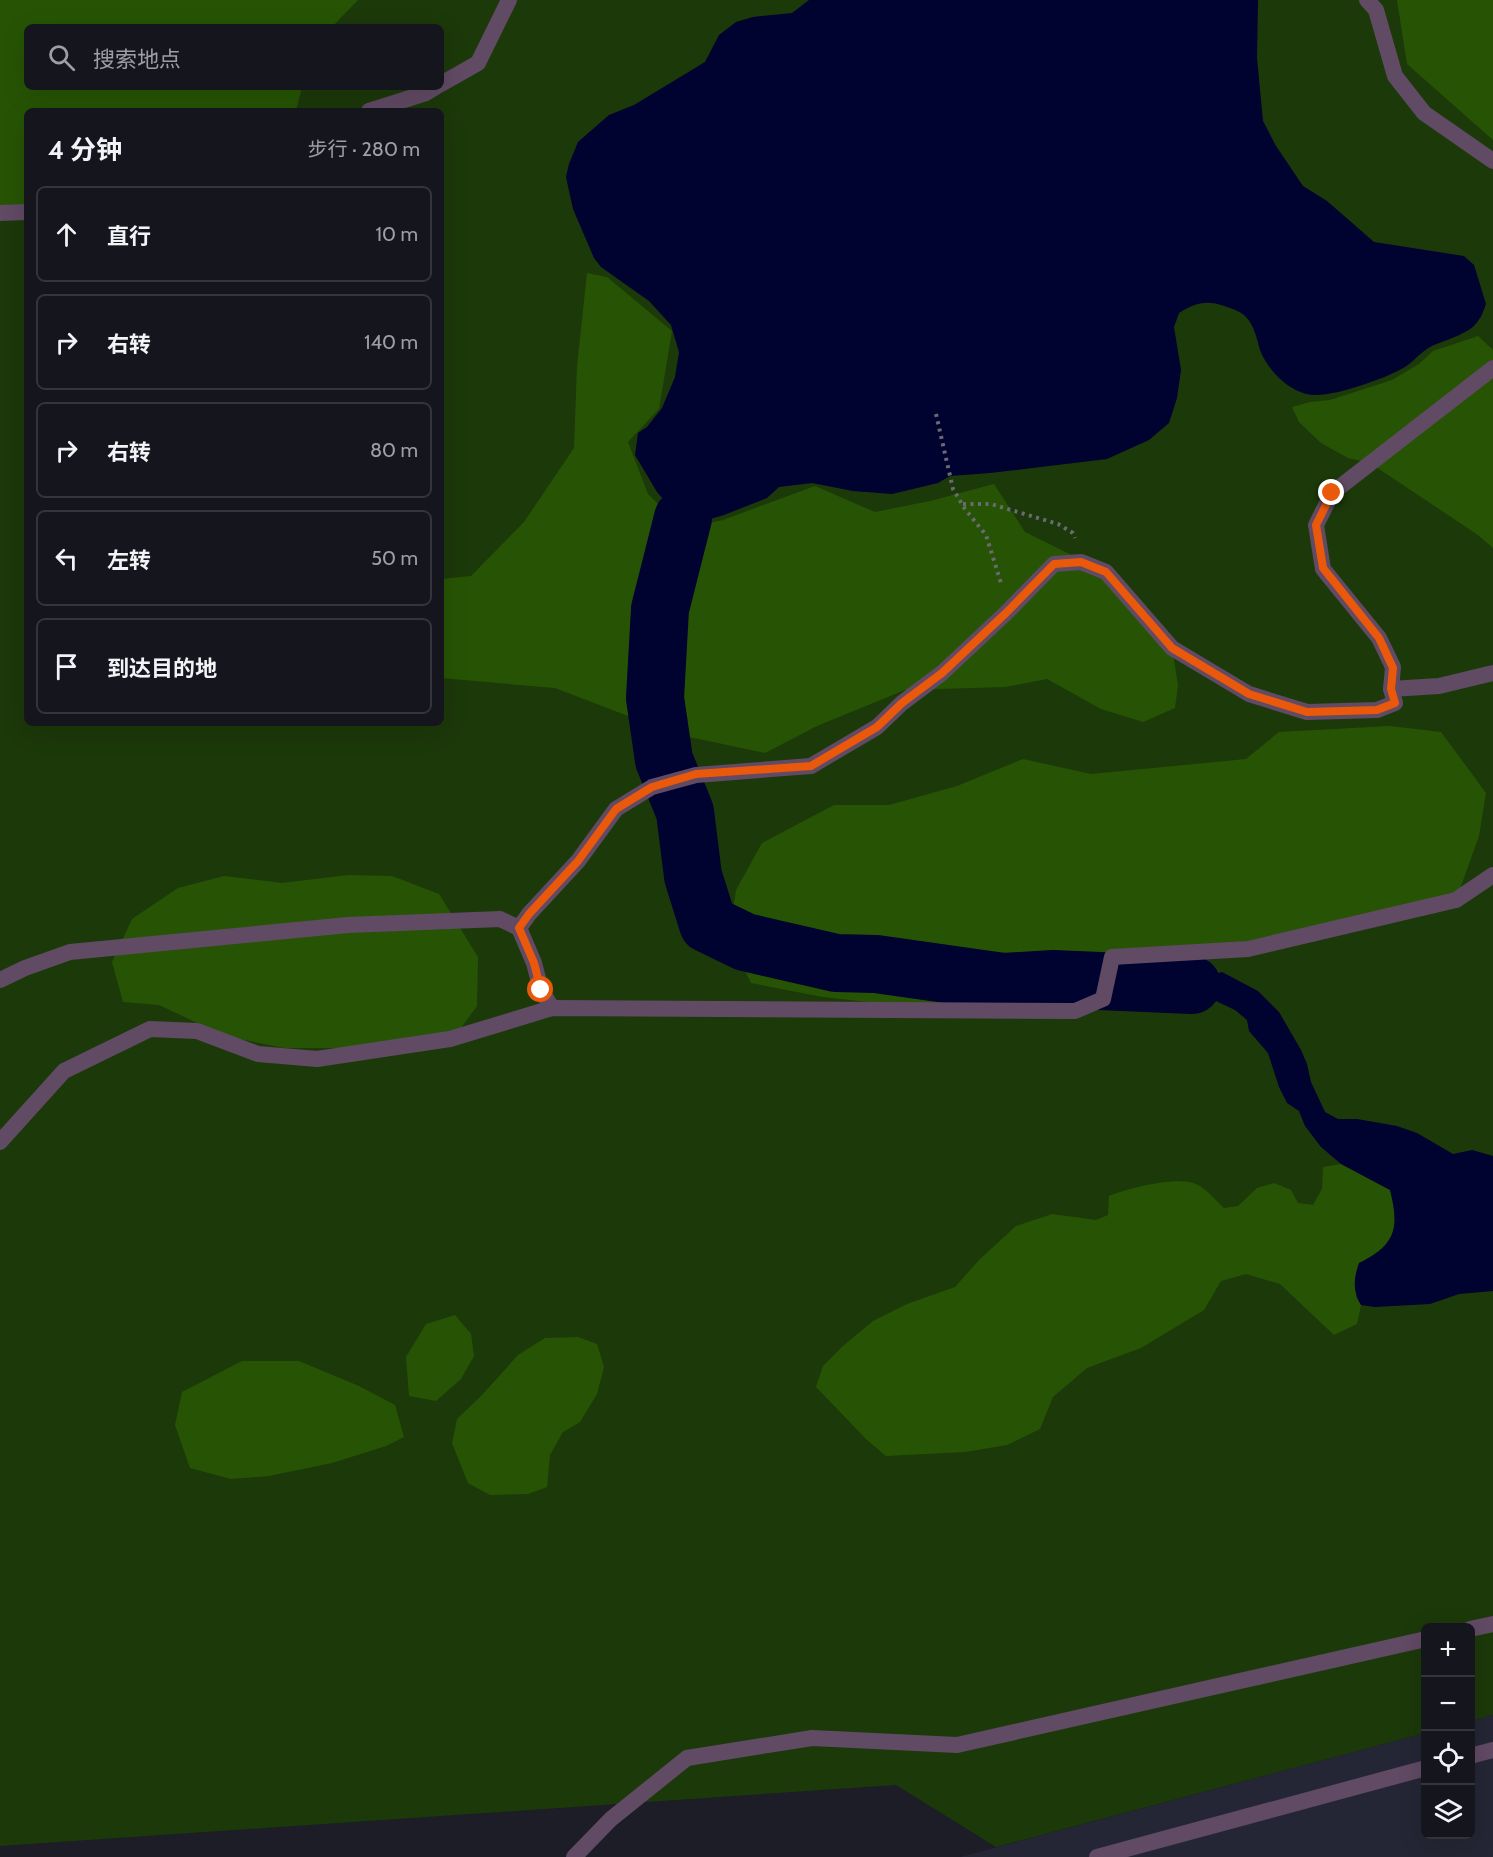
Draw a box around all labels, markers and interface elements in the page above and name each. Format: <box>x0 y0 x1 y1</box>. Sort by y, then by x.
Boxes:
search box <box>24 24 444 90</box>
icon: search <box>45 41 78 74</box>
text: 搜索地点 <box>93 46 181 73</box>
text: 4 分钟 <box>48 134 122 166</box>
text: 步行 · 280 m <box>308 137 420 161</box>
icon: ahead <box>50 218 83 251</box>
text: 10 m <box>375 222 418 246</box>
text: 直行 <box>107 223 151 250</box>
icon: right <box>50 326 83 359</box>
text: 140 m <box>364 330 418 354</box>
text: 右转 <box>107 331 151 358</box>
icon: right <box>50 434 83 467</box>
text: 80 m <box>370 438 418 462</box>
text: 右转 <box>107 439 151 466</box>
route end <box>1318 479 1344 505</box>
icon: left <box>50 542 83 575</box>
text: 50 m <box>371 546 418 570</box>
text: 左转 <box>107 547 151 574</box>
icon: arrive <box>50 650 83 683</box>
text: 到达目的地 <box>107 655 217 682</box>
route start <box>527 976 553 1002</box>
map controls <box>1421 1623 1475 1839</box>
button: + <box>1421 1623 1475 1677</box>
button: − <box>1421 1677 1475 1731</box>
button: locate <box>1421 1731 1475 1785</box>
button: layers <box>1421 1785 1475 1839</box>

